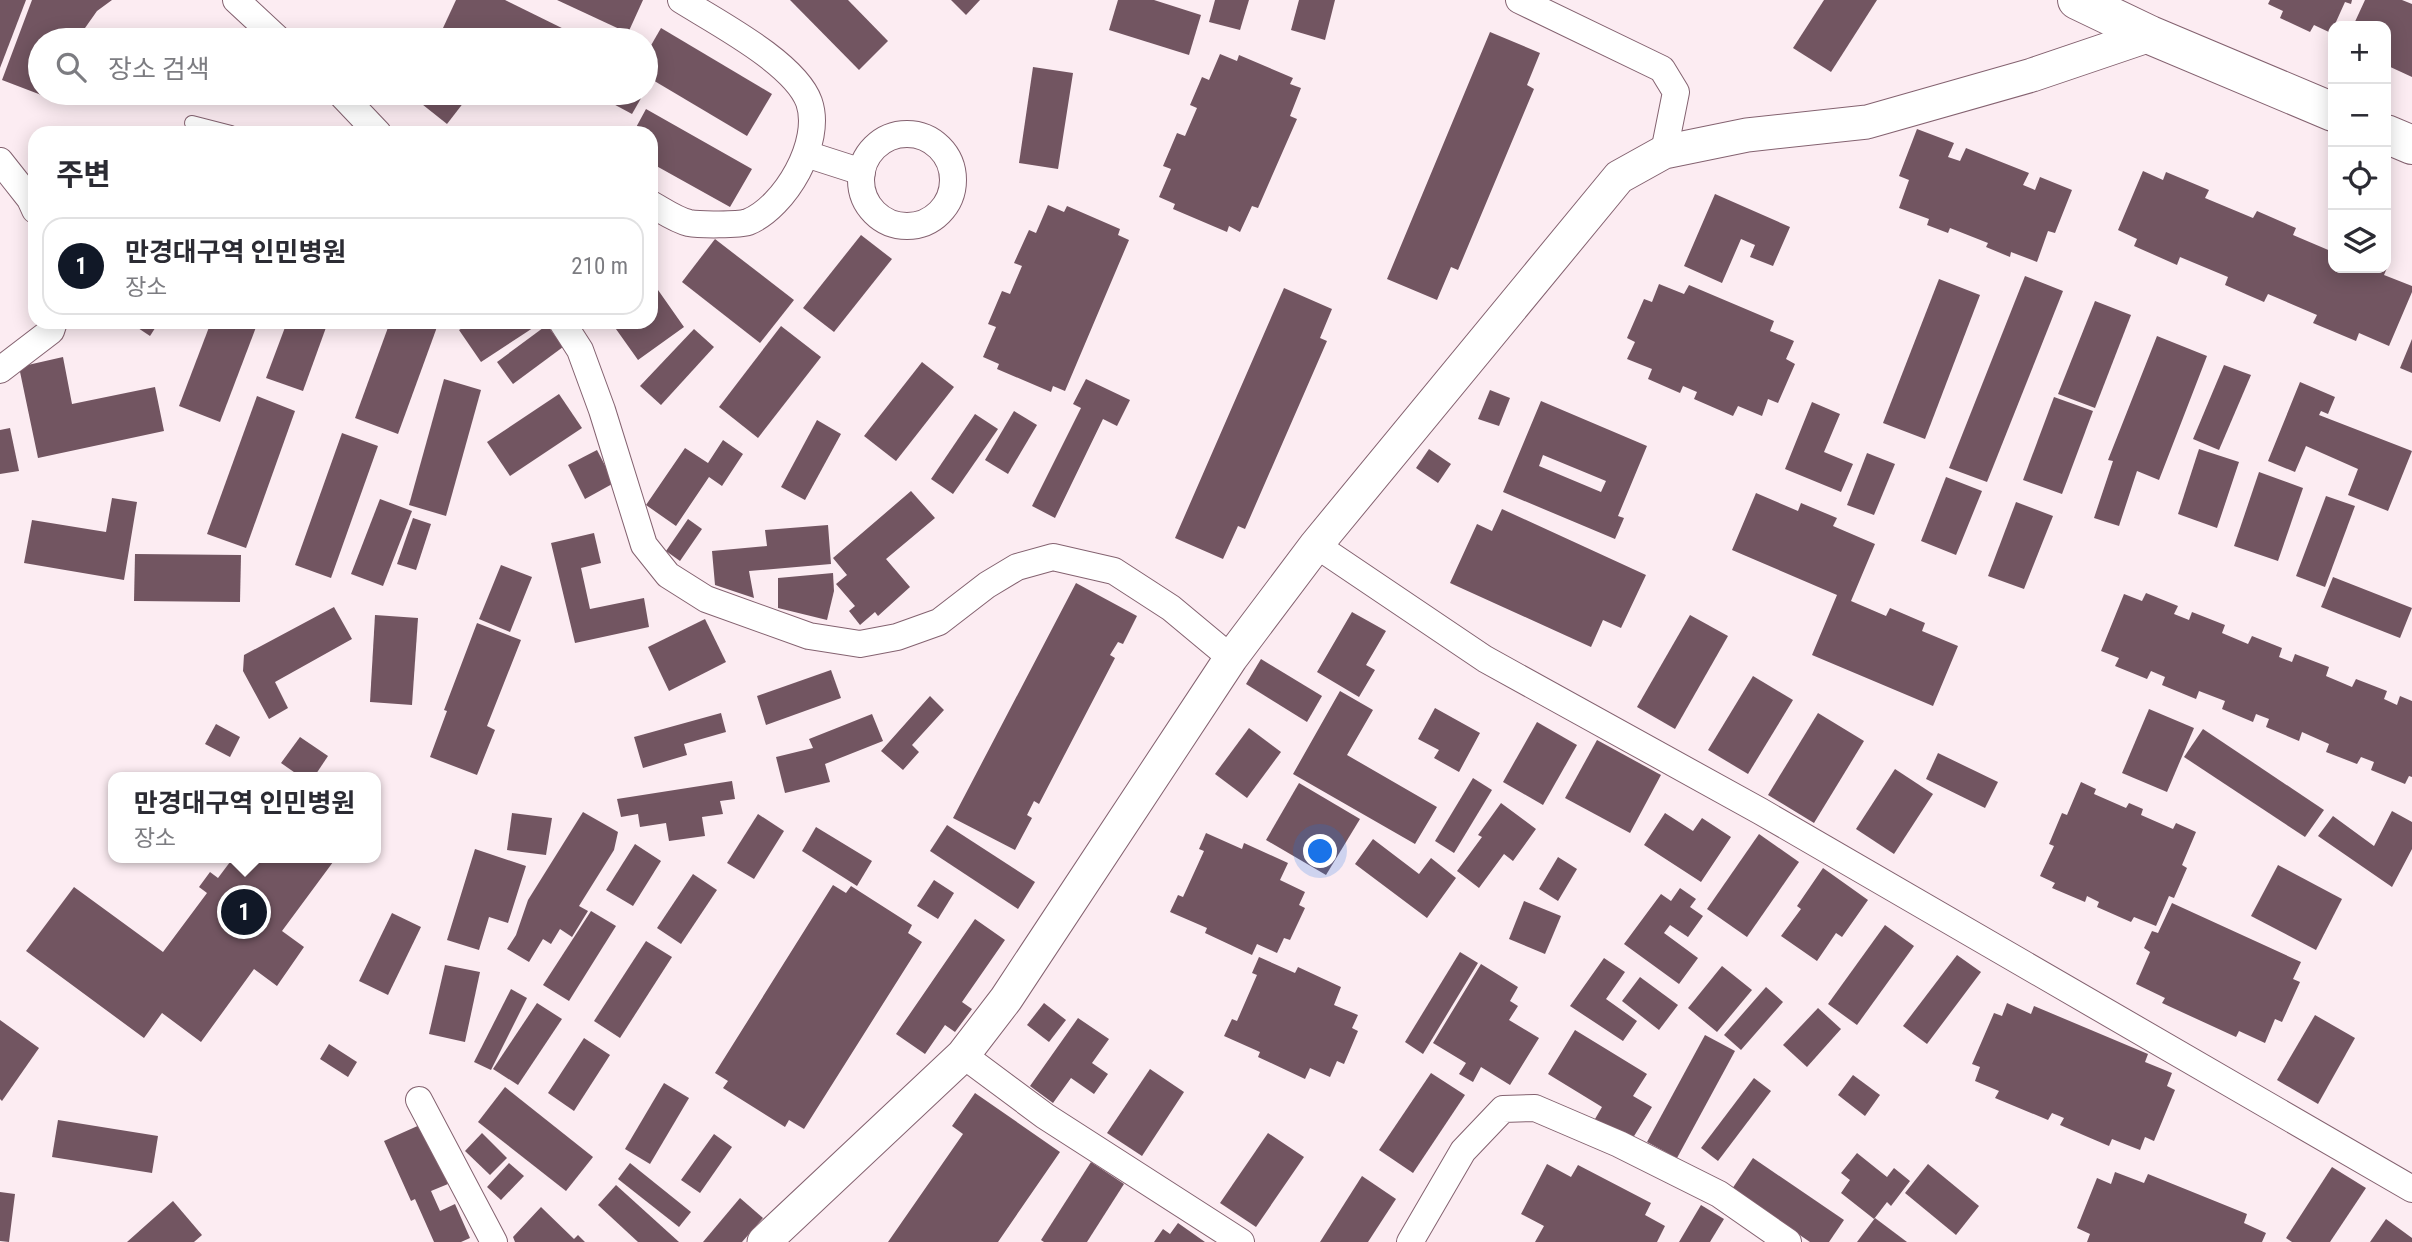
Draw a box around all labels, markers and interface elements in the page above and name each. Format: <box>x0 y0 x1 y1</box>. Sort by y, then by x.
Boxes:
map controls <box>2328 21 2391 273</box>
button: + <box>2328 21 2391 84</box>
search box <box>28 28 658 105</box>
icon: search <box>52 48 90 86</box>
text: 장소 검색 <box>108 54 210 84</box>
button: − <box>2328 84 2391 147</box>
button: locate <box>2328 147 2391 210</box>
text: 주변 <box>56 157 111 192</box>
button: layers <box>2328 210 2391 273</box>
text: 만경대구역 인민병원 <box>125 237 346 267</box>
text: 1 <box>75 253 87 280</box>
text: 210 m <box>571 253 628 280</box>
text: 장소 <box>125 274 167 301</box>
popup <box>108 772 381 863</box>
text: 만경대구역 인민병원 <box>134 788 355 818</box>
text: 장소 <box>134 825 176 852</box>
your location <box>1303 834 1337 868</box>
pin: 1 <box>221 886 267 938</box>

